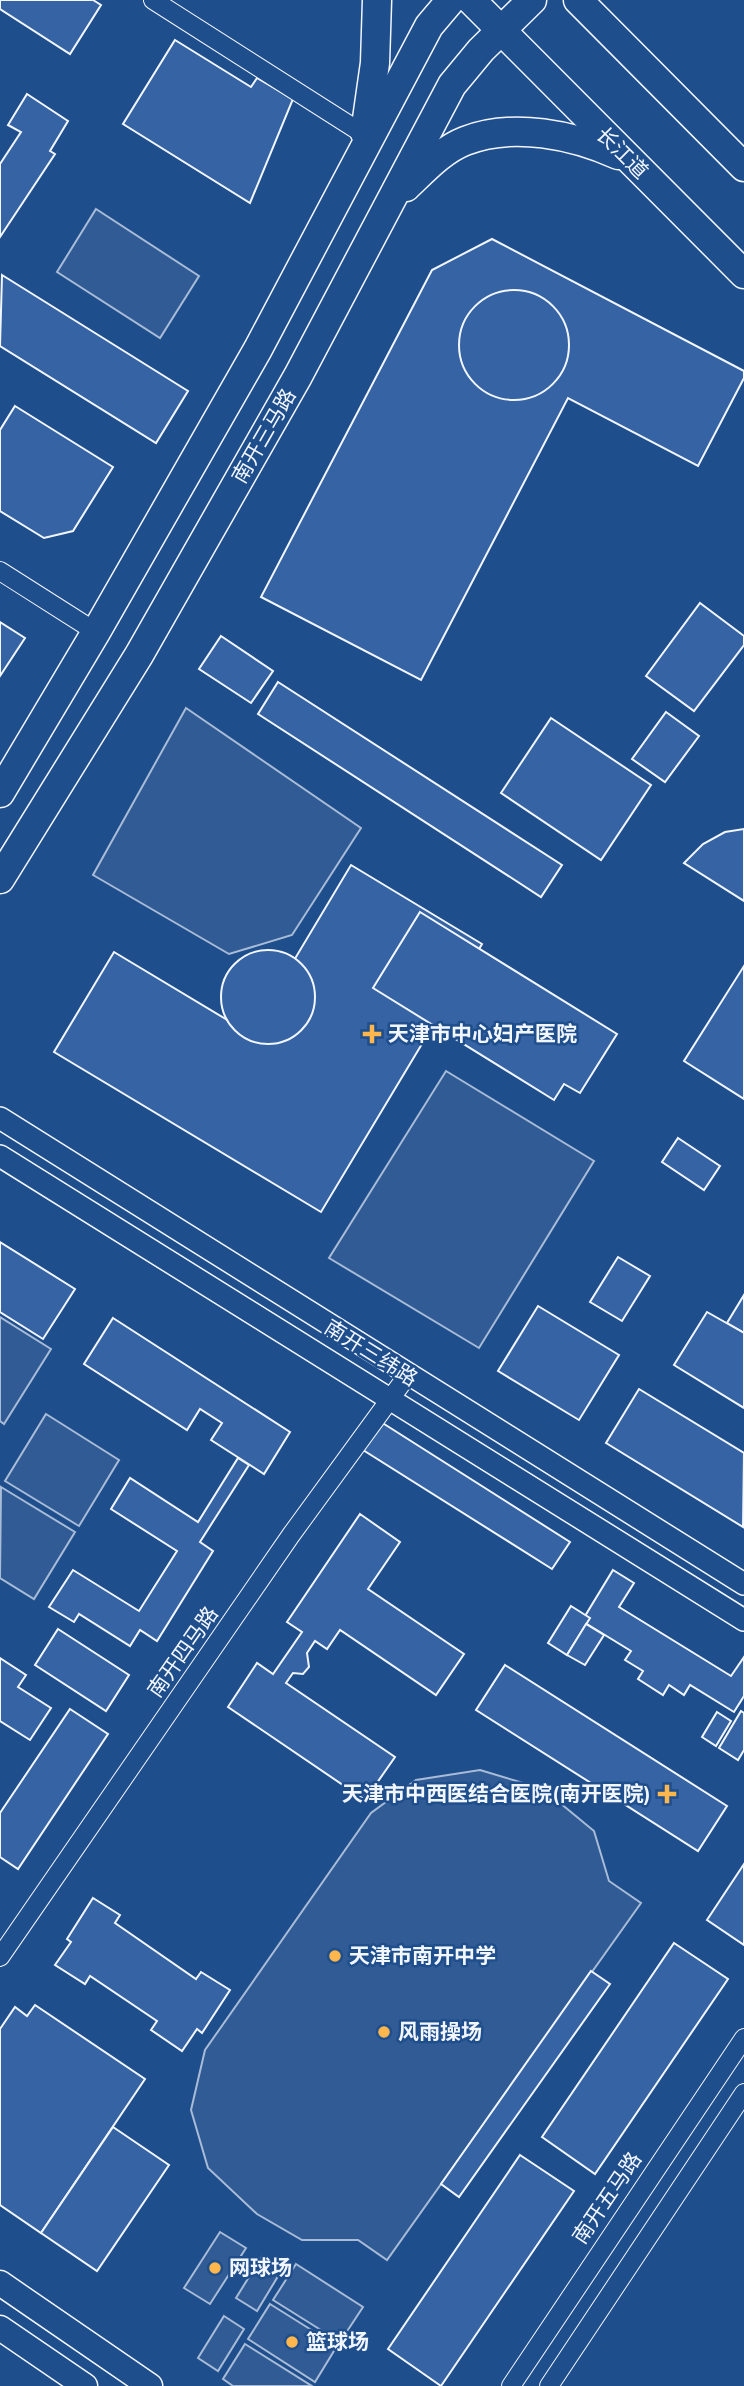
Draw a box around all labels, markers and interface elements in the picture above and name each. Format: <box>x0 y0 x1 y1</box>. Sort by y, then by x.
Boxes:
street label: 长江道 <box>591 121 654 184</box>
street label: 南开三马路 <box>226 384 301 487</box>
place label: 天津市中心妇产医院 <box>388 1020 577 1046</box>
marker: 天津市中心妇产医院 <box>362 1024 382 1044</box>
street label: 南开三纬路 <box>320 1313 423 1391</box>
street label: 南开四马路 <box>141 1601 223 1702</box>
place label: 天津市中西医结合医院(南开医院) <box>342 1780 651 1806</box>
marker: 天津市中西医结合医院(南开医院) <box>657 1784 677 1804</box>
place label: 天津市南开中学 <box>349 1942 496 1968</box>
marker: 天津市南开中学 <box>327 1948 343 1964</box>
place label: 风雨操场 <box>398 2018 482 2044</box>
marker: 风雨操场 <box>376 2024 392 2040</box>
street label: 南开五马路 <box>566 2147 646 2248</box>
place label: 网球场 <box>229 2254 292 2280</box>
marker: 网球场 <box>207 2260 223 2276</box>
place label: 篮球场 <box>306 2328 369 2354</box>
marker: 篮球场 <box>284 2334 300 2350</box>

